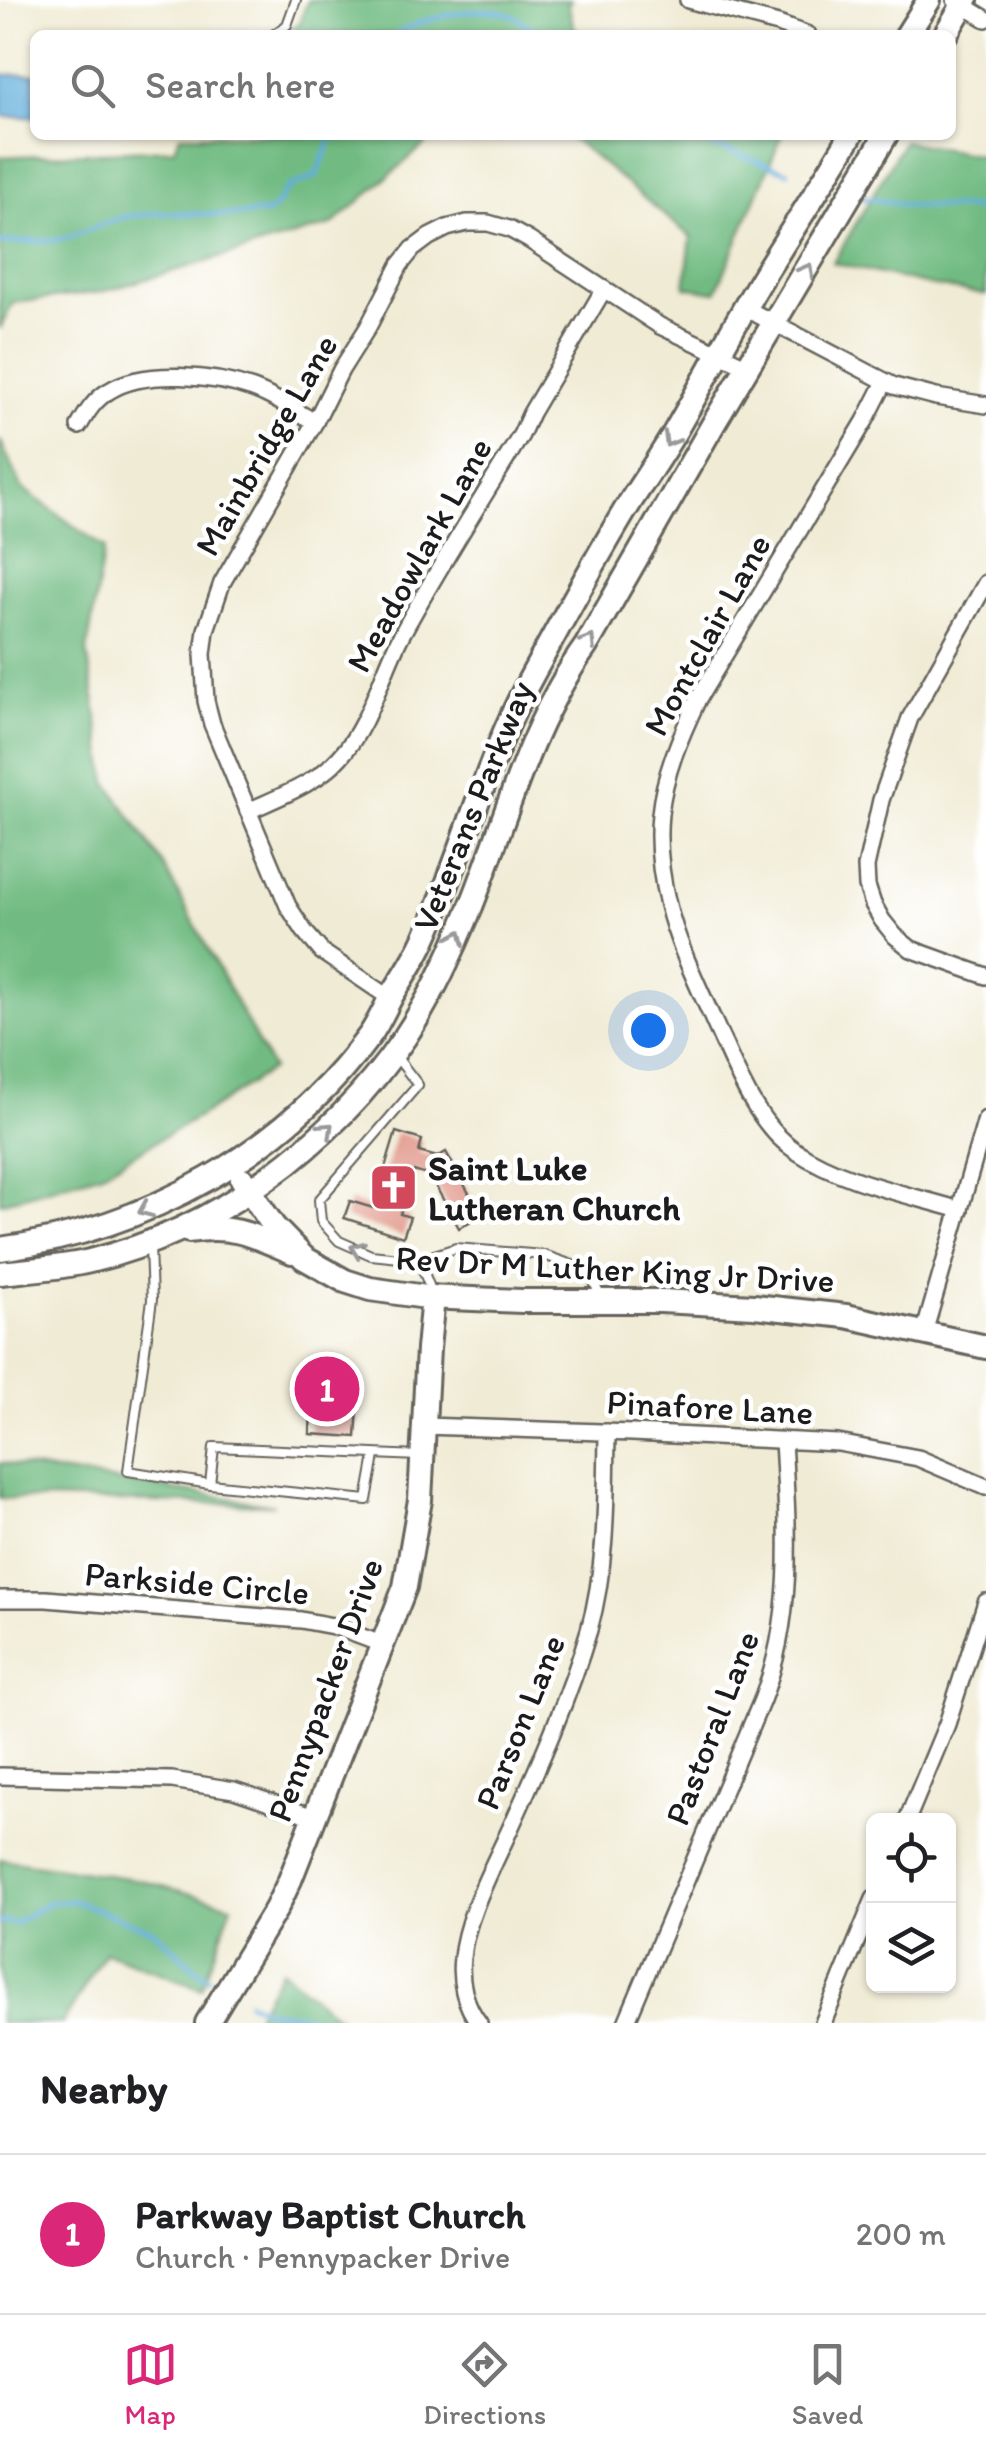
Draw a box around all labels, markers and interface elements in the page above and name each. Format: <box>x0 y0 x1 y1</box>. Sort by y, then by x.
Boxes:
search box <box>30 30 956 140</box>
icon: search <box>65 58 120 113</box>
text: Search here <box>145 62 336 108</box>
one-way arrow <box>794 263 814 281</box>
street label: Mainbridge Lane <box>186 327 346 563</box>
one-way arrow <box>663 429 683 447</box>
street label: Meadowlark Lane <box>337 430 501 680</box>
street label: Montclair Lane <box>634 527 780 743</box>
one-way arrow <box>576 633 595 651</box>
street label: Veterans Parkway <box>404 675 542 937</box>
one-way arrow <box>446 929 466 947</box>
your location <box>623 1005 674 1056</box>
one-way arrow <box>315 1123 334 1141</box>
place label: Saint Luke Lutheran Church <box>428 1147 680 1229</box>
church icon: Saint Luke Lutheran Church <box>367 1162 419 1214</box>
one-way arrow <box>137 1198 155 1218</box>
street label: Rev Dr M Luther King Jr Drive <box>394 1237 836 1301</box>
one-way arrow <box>349 1240 367 1260</box>
pin: 1 <box>294 1352 360 1426</box>
street label: Pinafore Lane <box>606 1381 814 1433</box>
street label: Parkside Circle <box>83 1552 311 1614</box>
street label: Pennypacker Drive <box>258 1553 392 1827</box>
street label: Pastoral Lane <box>656 1625 768 1831</box>
street label: Parson Lane <box>466 1629 574 1815</box>
map controls <box>866 1813 956 1993</box>
button: locate <box>866 1813 956 1903</box>
button: layers <box>866 1903 956 1993</box>
text: Nearby <box>40 2063 167 2114</box>
text: Parkway Baptist Church <box>135 2192 525 2238</box>
text: 1 <box>65 2215 80 2253</box>
text: 200 m <box>856 2215 946 2253</box>
text: Church · Pennypacker Drive <box>135 2238 510 2276</box>
tab: Map <box>123 2337 178 2431</box>
tab: Directions <box>423 2337 546 2431</box>
tab: Saved <box>792 2337 863 2431</box>

